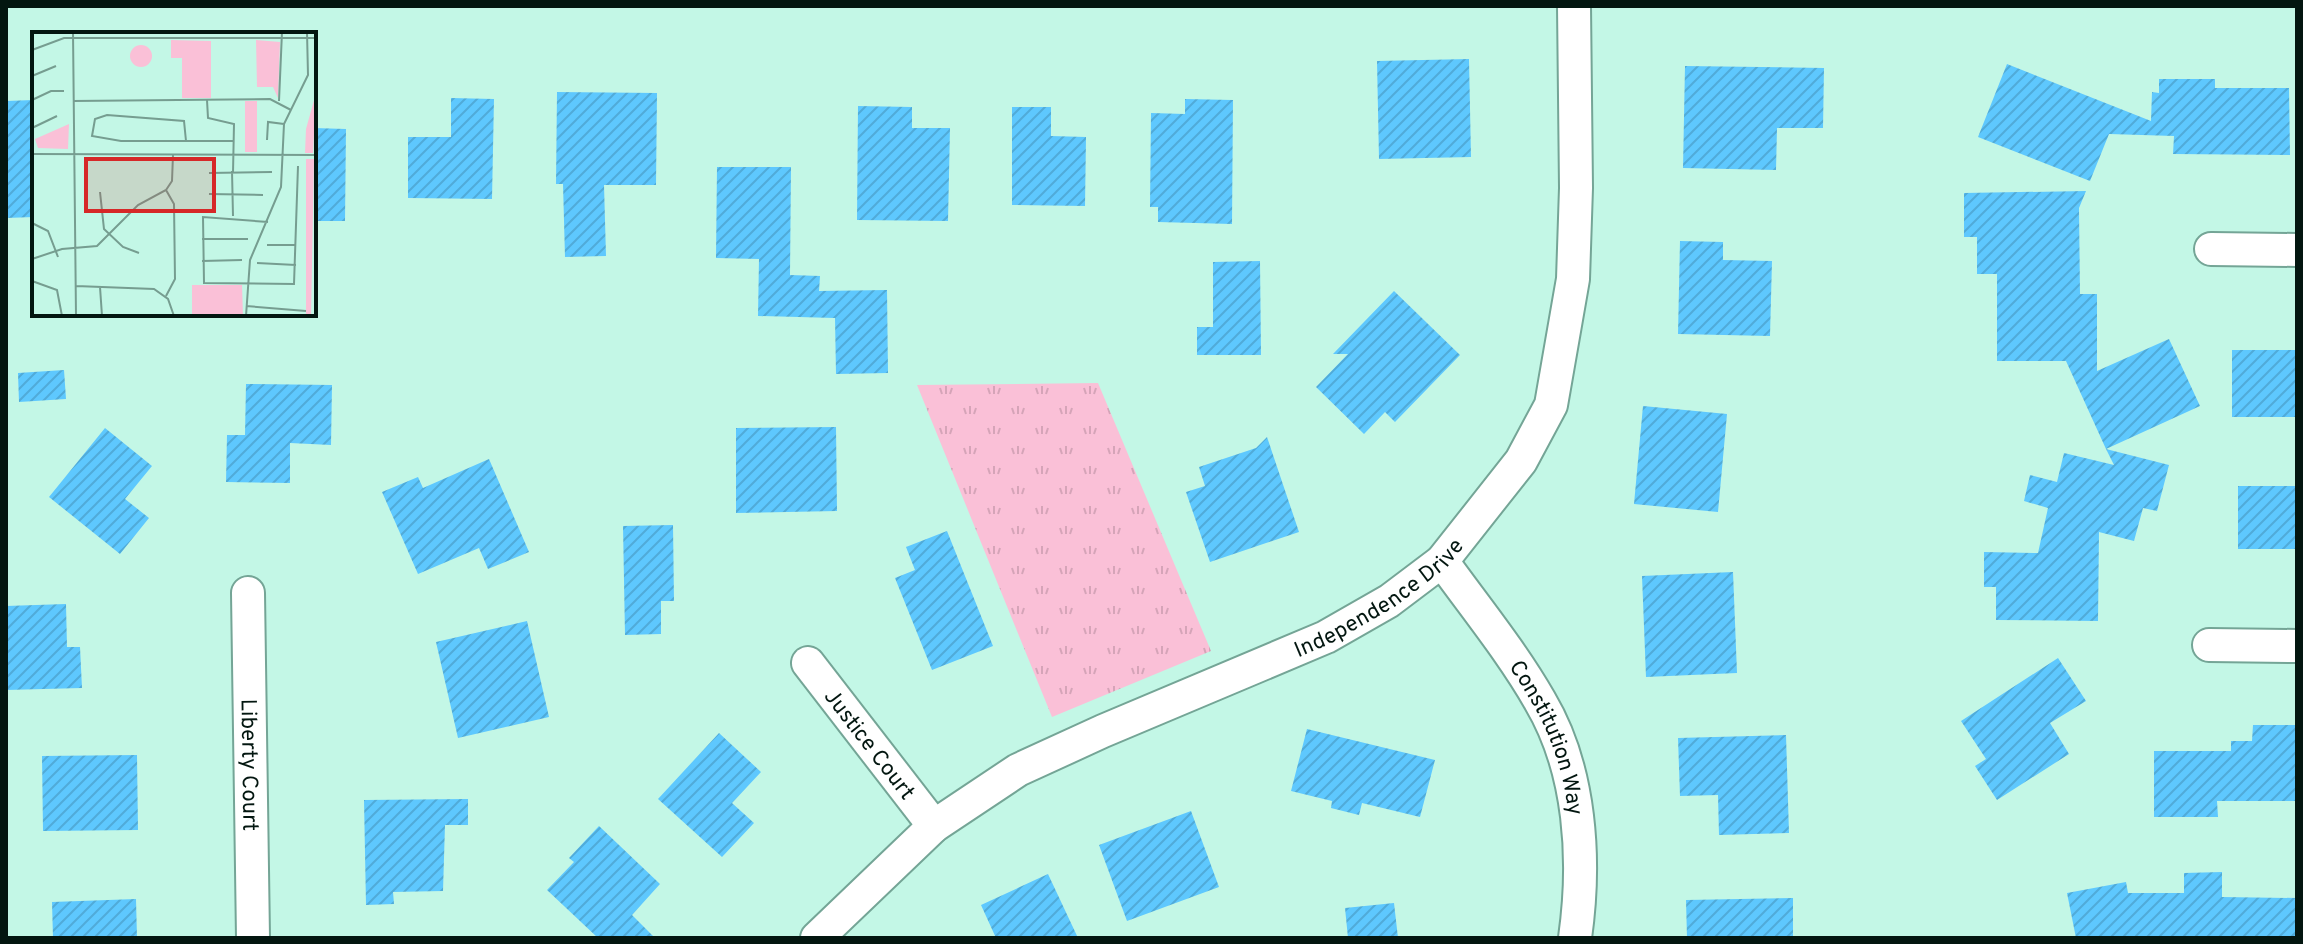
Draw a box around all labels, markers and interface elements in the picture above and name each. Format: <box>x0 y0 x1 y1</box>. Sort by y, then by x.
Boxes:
inset map <box>32 32 316 316</box>
street label: Independence Drive <box>1291 534 1471 665</box>
street label: Constitution Way <box>1502 656 1588 817</box>
street label: Justice Court <box>817 685 920 806</box>
street label: Liberty Court <box>234 698 262 832</box>

